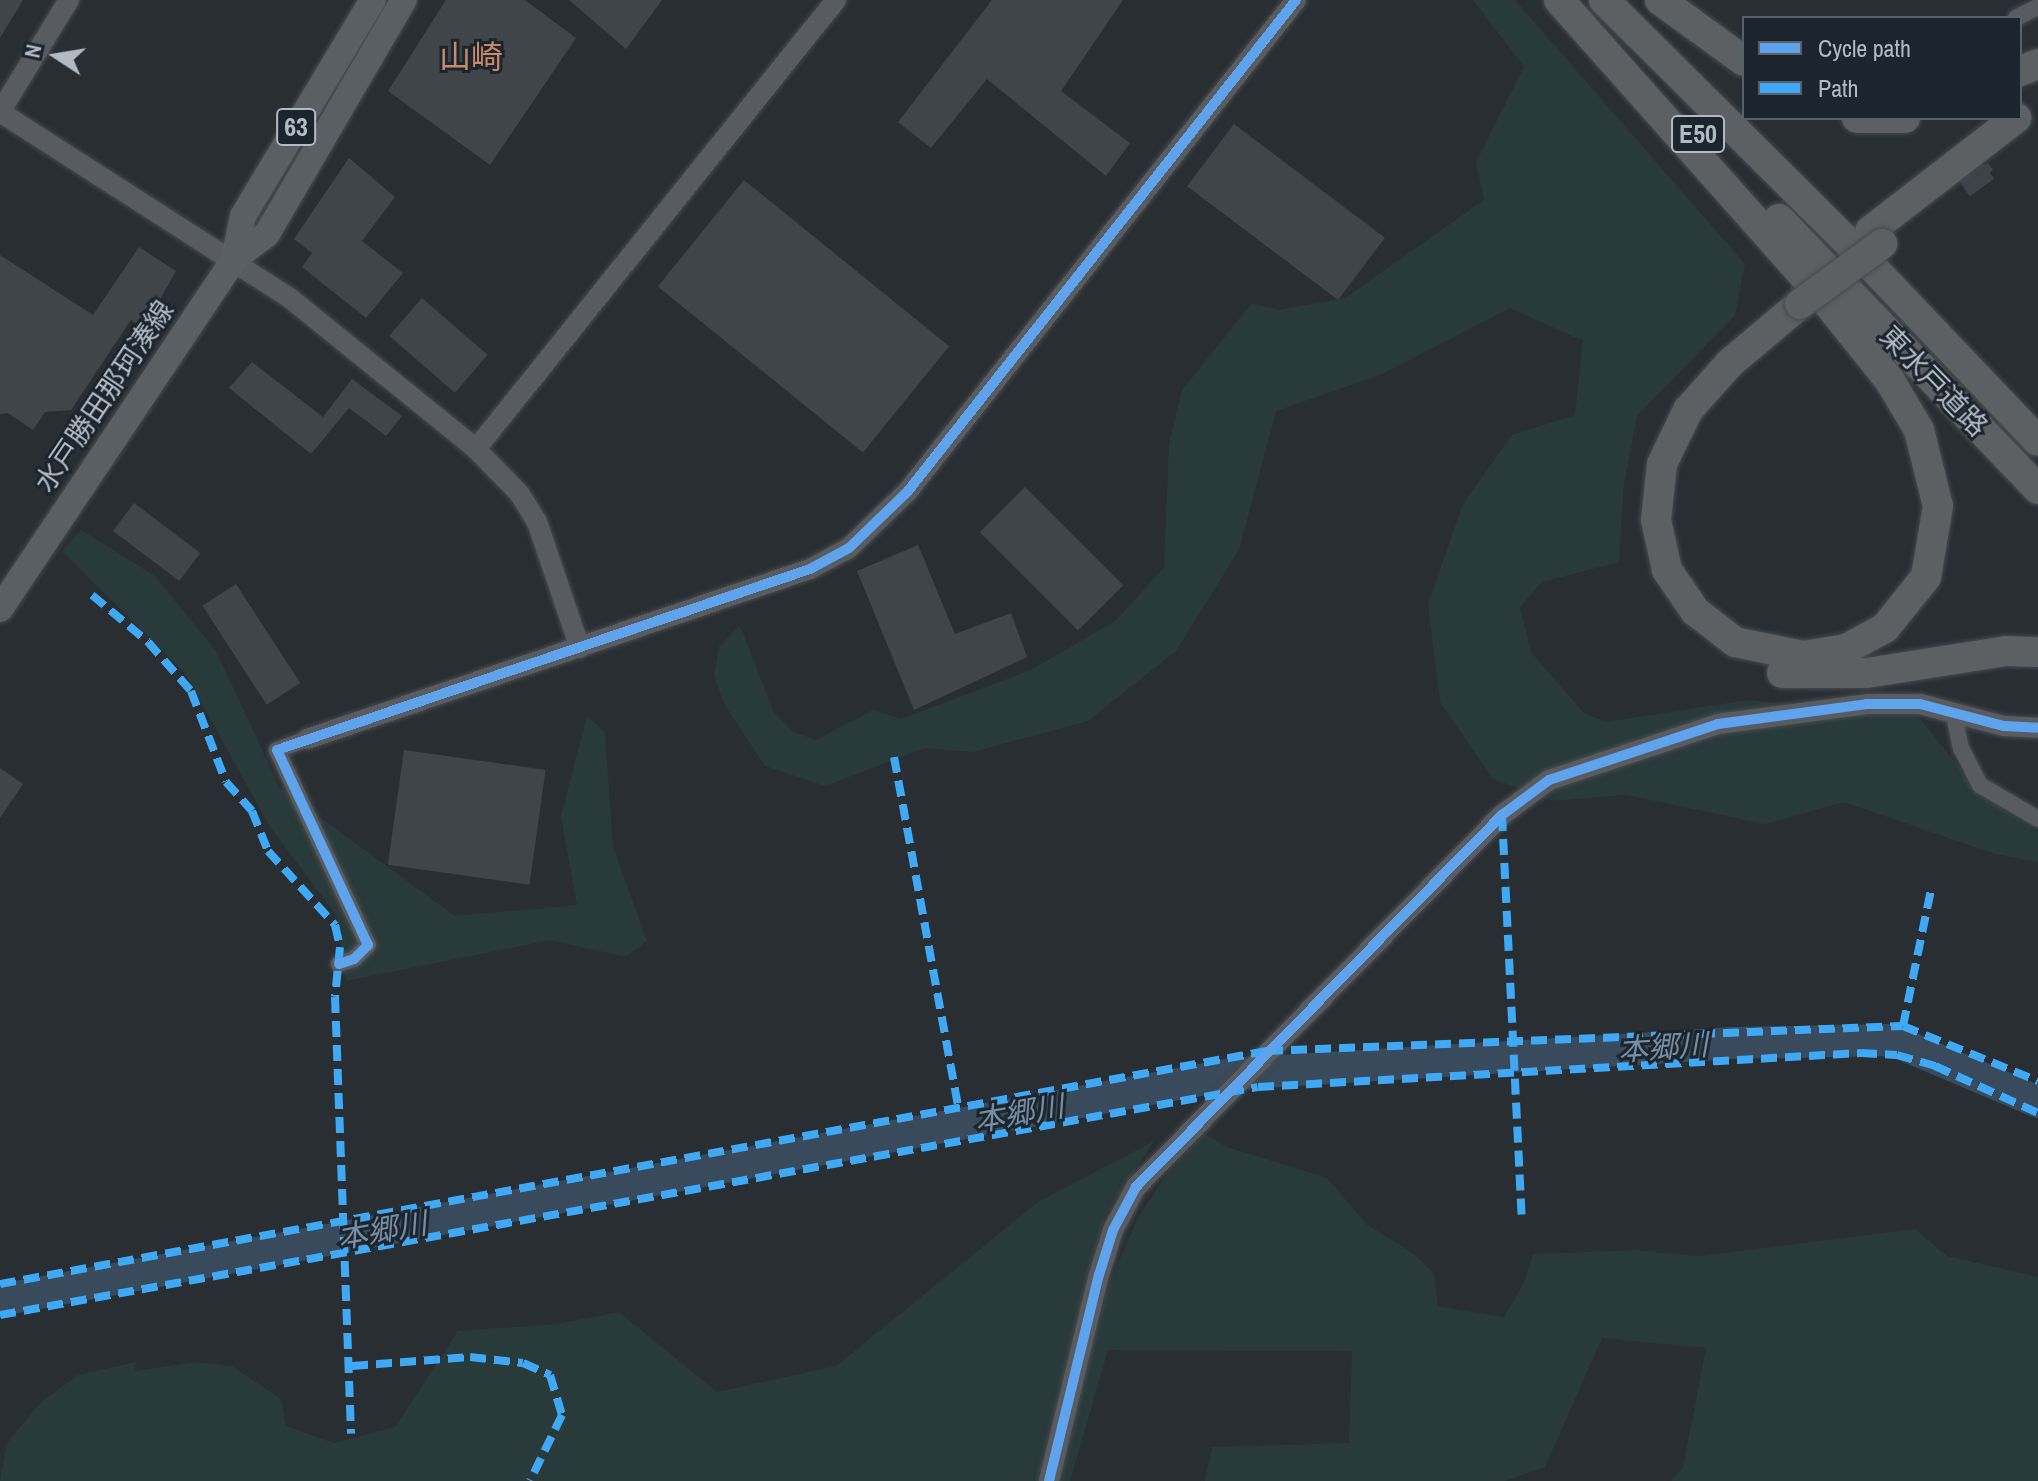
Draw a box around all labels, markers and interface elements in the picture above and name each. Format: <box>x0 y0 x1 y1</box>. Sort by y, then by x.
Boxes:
north arrow <box>16 16 96 96</box>
legend <box>1742 16 2022 120</box>
text: Cycle path <box>1818 32 1911 64</box>
district label: 山崎 <box>439 38 503 76</box>
text: N <box>16 42 49 61</box>
text: Path <box>1818 72 1859 104</box>
road number: 63 <box>276 105 316 149</box>
road number: E50 <box>1670 112 1726 156</box>
street label: 水戸勝田那珂湊線 <box>27 294 181 498</box>
street label: 東水戸道路 <box>1873 319 1995 443</box>
water label: 本郷川 <box>1617 1026 1709 1068</box>
water label: 本郷川 <box>972 1087 1066 1139</box>
water label: 本郷川 <box>335 1204 429 1256</box>

